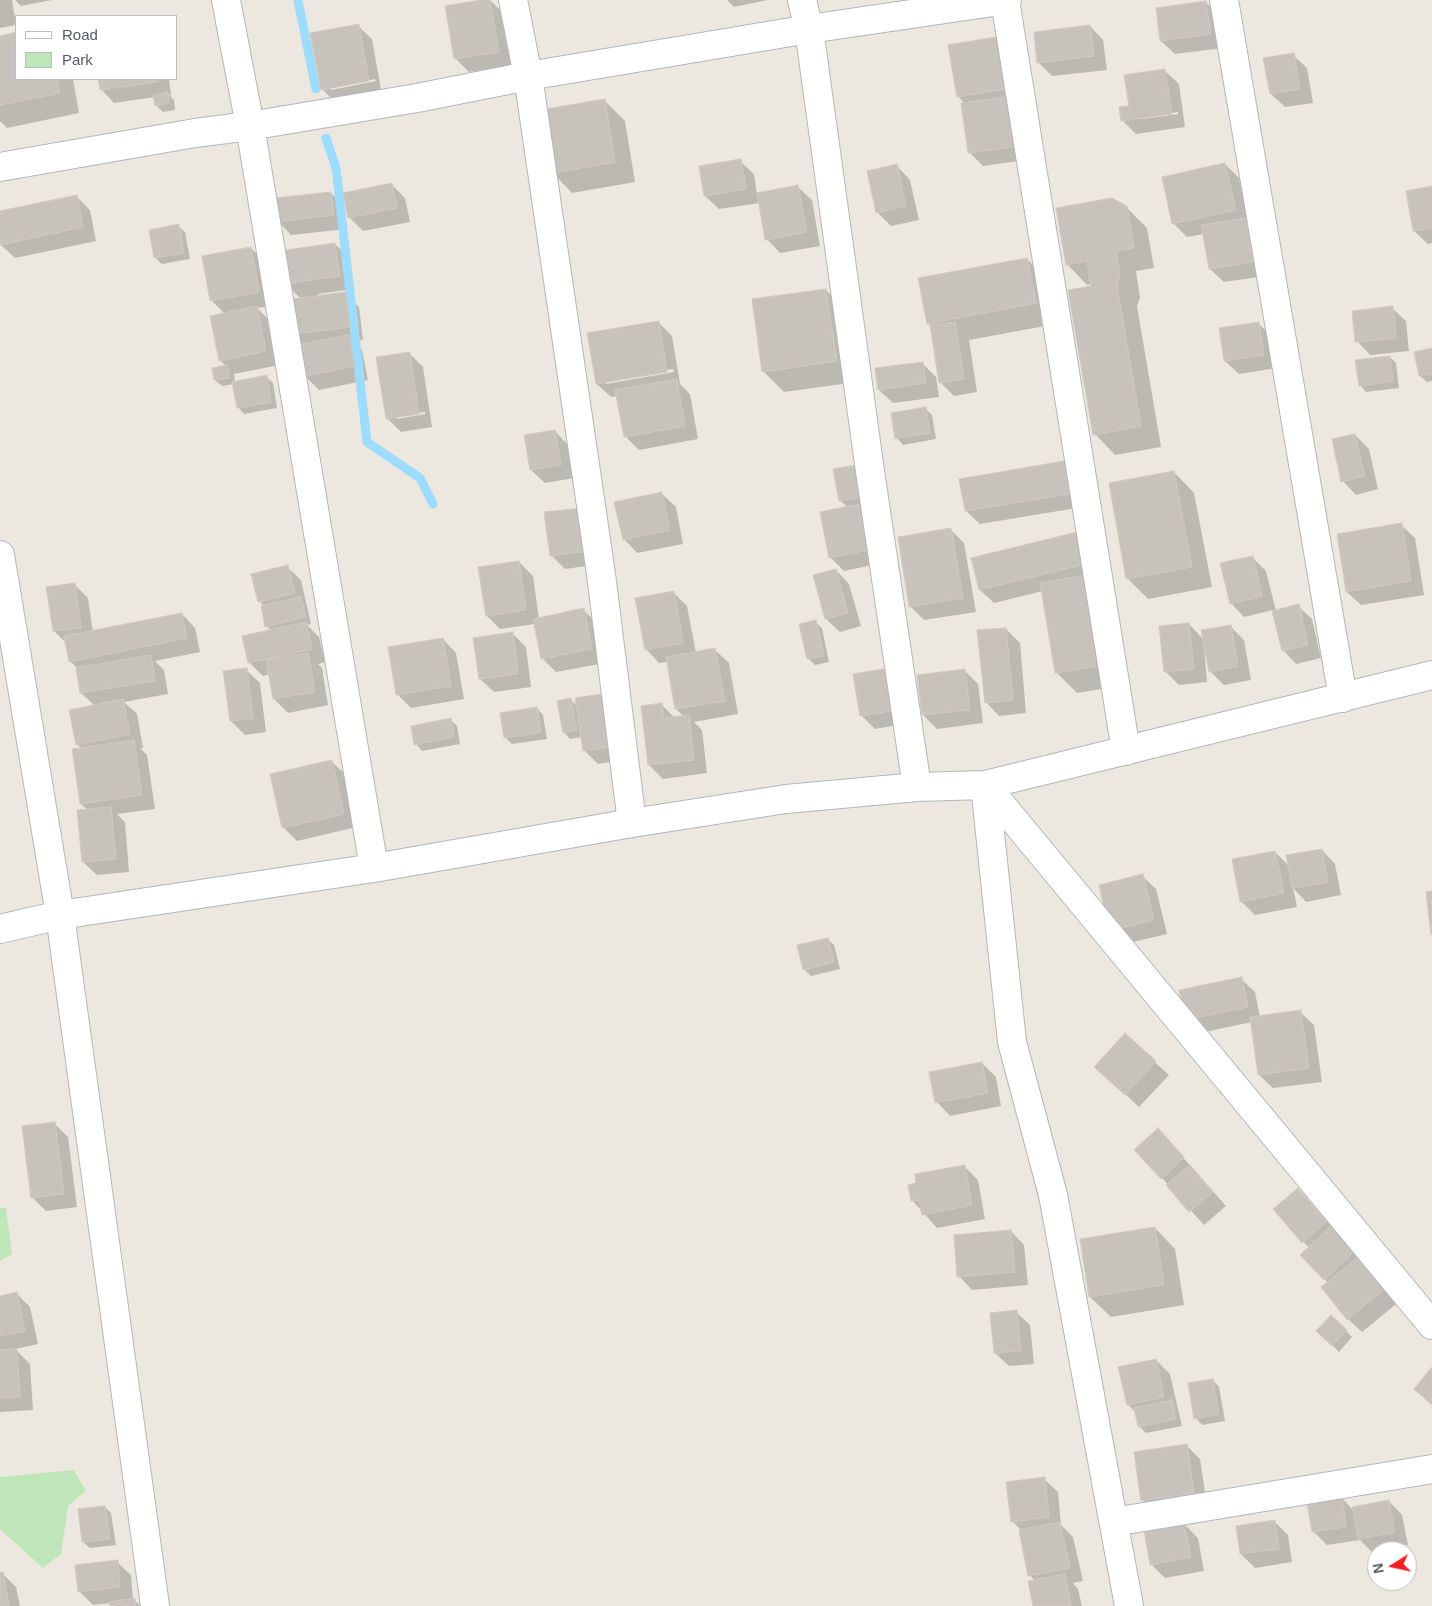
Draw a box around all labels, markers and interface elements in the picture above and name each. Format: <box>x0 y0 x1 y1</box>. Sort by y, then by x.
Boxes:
legend <box>15 15 178 80</box>
text: Road <box>62 26 98 43</box>
text: Park <box>62 51 93 68</box>
north arrow <box>1367 1541 1417 1591</box>
text: N <box>1369 1562 1387 1575</box>

